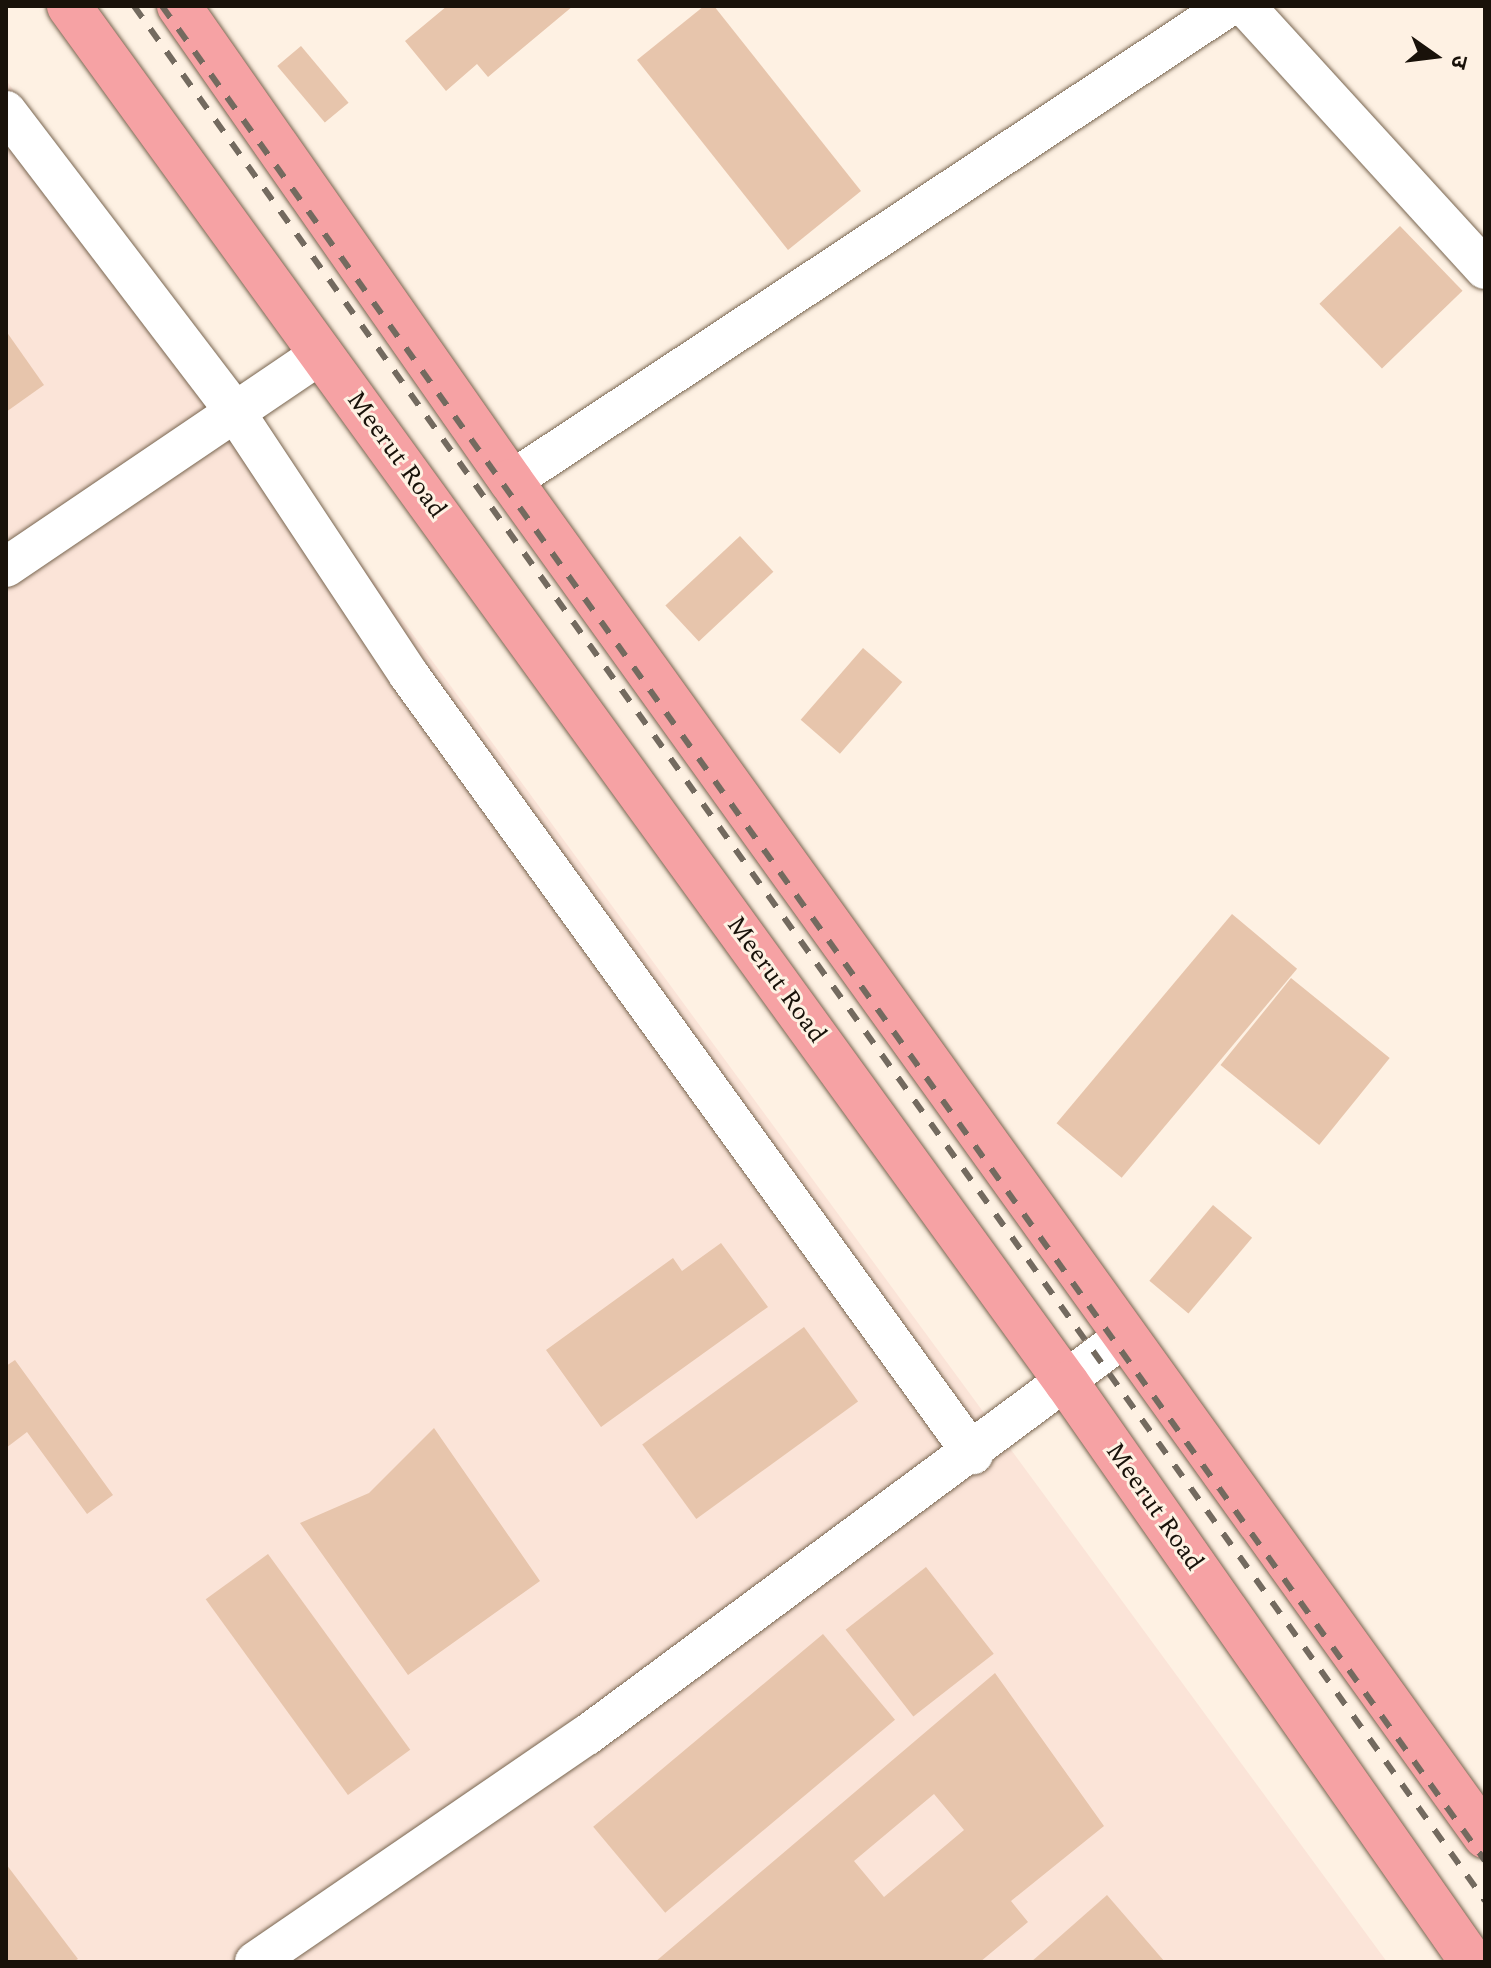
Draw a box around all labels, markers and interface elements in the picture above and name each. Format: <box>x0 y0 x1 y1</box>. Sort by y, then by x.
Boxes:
north arrow <box>1395 16 1475 96</box>
text: उ <box>1441 52 1476 72</box>
street label: Meerut Road <box>339 385 453 525</box>
street label: Meerut Road <box>719 910 833 1050</box>
street label: Meerut Road <box>1098 1437 1210 1577</box>

